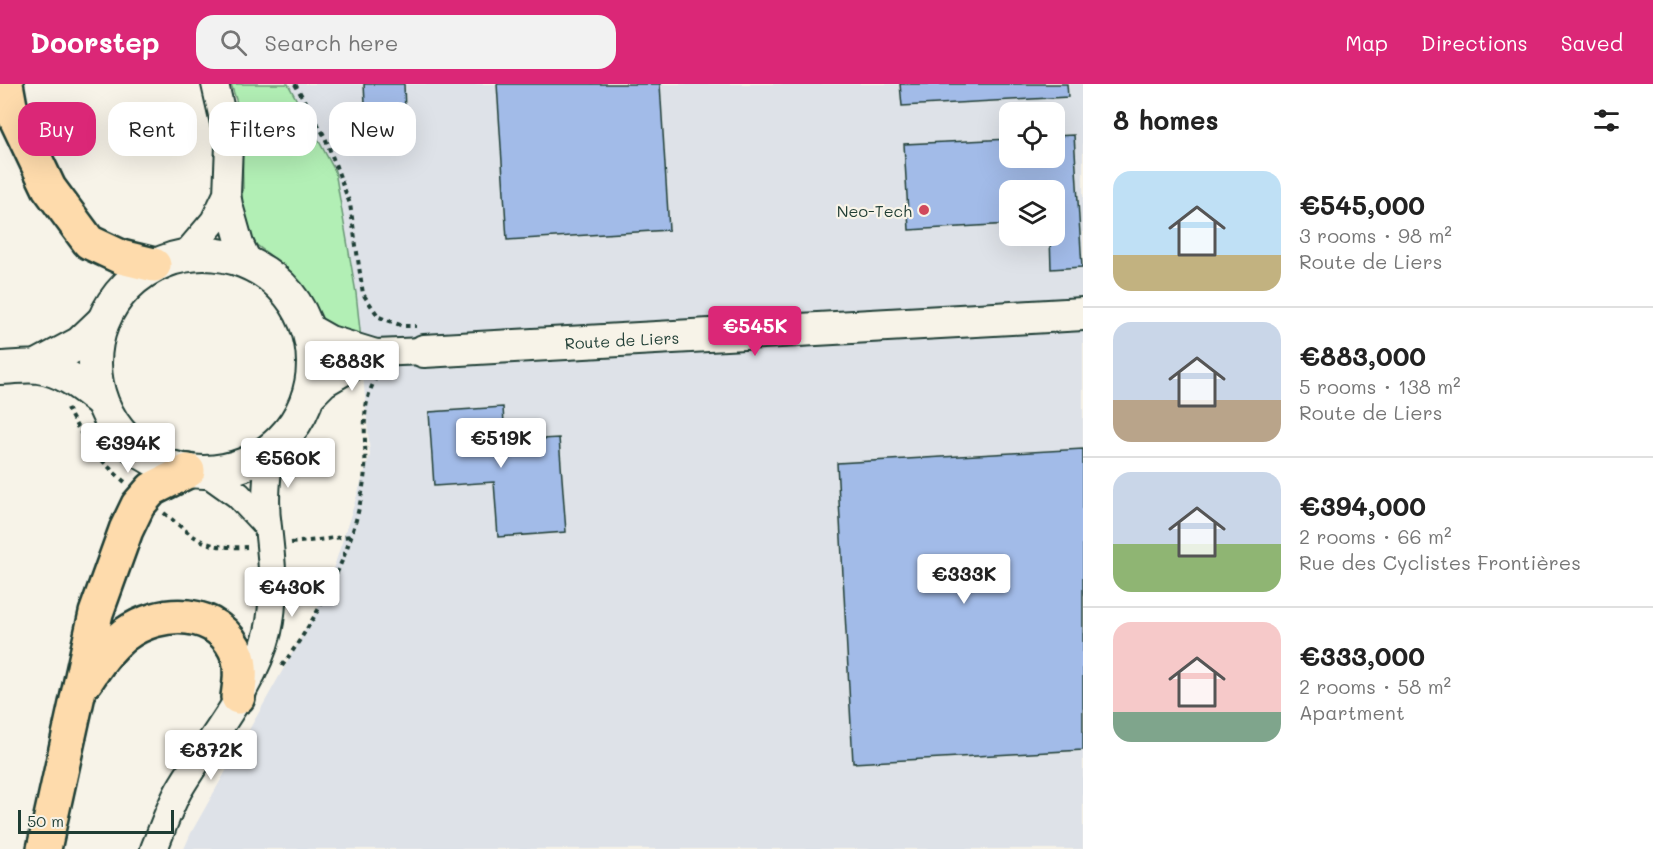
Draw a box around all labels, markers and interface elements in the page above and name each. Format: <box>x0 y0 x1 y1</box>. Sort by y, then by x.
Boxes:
search box <box>196 15 616 69</box>
text: Doorstep <box>30 24 160 60</box>
icon: search <box>217 26 250 59</box>
text: Search here <box>265 28 398 57</box>
text: Map <box>1345 29 1388 56</box>
text: Directions <box>1421 29 1528 56</box>
text: Saved <box>1561 29 1623 56</box>
chip: Buy <box>18 102 96 156</box>
chip: Rent <box>108 102 197 156</box>
chip: Filters <box>209 102 317 156</box>
chip: New <box>329 102 416 156</box>
map controls <box>999 102 1065 246</box>
button: locate <box>999 102 1065 168</box>
text: 8 homes <box>1113 103 1219 137</box>
icon: filters <box>1590 104 1623 137</box>
button: layers <box>999 180 1065 246</box>
text: €545,000 <box>1299 188 1425 222</box>
icon: home <box>1161 195 1233 267</box>
place label: Neo-Tech <box>837 200 912 221</box>
marker: Neo-Tech <box>917 203 931 217</box>
text: 3 rooms · 98 m² <box>1299 222 1452 248</box>
text: Route de Liers <box>1299 248 1442 274</box>
pin: €545K <box>713 306 797 357</box>
text: €545K <box>722 312 788 338</box>
street label: Route de Liers <box>564 327 680 353</box>
text: €883,000 <box>1299 339 1426 373</box>
pin: €883K <box>310 341 394 392</box>
icon: home <box>1161 346 1233 418</box>
text: €883K <box>319 347 385 373</box>
text: 5 rooms · 138 m² <box>1299 373 1461 399</box>
text: Route de Liers <box>1299 399 1442 425</box>
pin: €519K <box>459 418 543 469</box>
pin: €394K <box>86 423 170 474</box>
text: €519K <box>470 424 532 450</box>
text: €394K <box>95 429 161 455</box>
pin: €560K <box>246 438 330 489</box>
text: €560K <box>255 444 321 470</box>
text: €394,000 <box>1299 489 1426 523</box>
icon: home <box>1161 496 1233 568</box>
text: 2 rooms · 66 m² <box>1299 523 1452 549</box>
text: Rue des Cyclistes Frontières <box>1299 549 1581 575</box>
pin: €333K <box>922 554 1006 605</box>
text: €333K <box>931 560 997 586</box>
pin: €430K <box>250 567 334 618</box>
text: €430K <box>259 573 325 599</box>
text: €333,000 <box>1299 639 1425 673</box>
icon: home <box>1161 646 1233 718</box>
text: 2 rooms · 58 m² <box>1299 673 1451 699</box>
text: Apartment <box>1299 699 1405 725</box>
pin: €872K <box>169 730 253 781</box>
text: €872K <box>179 736 243 762</box>
scale bar <box>18 807 174 834</box>
text: 50 m <box>27 810 64 831</box>

